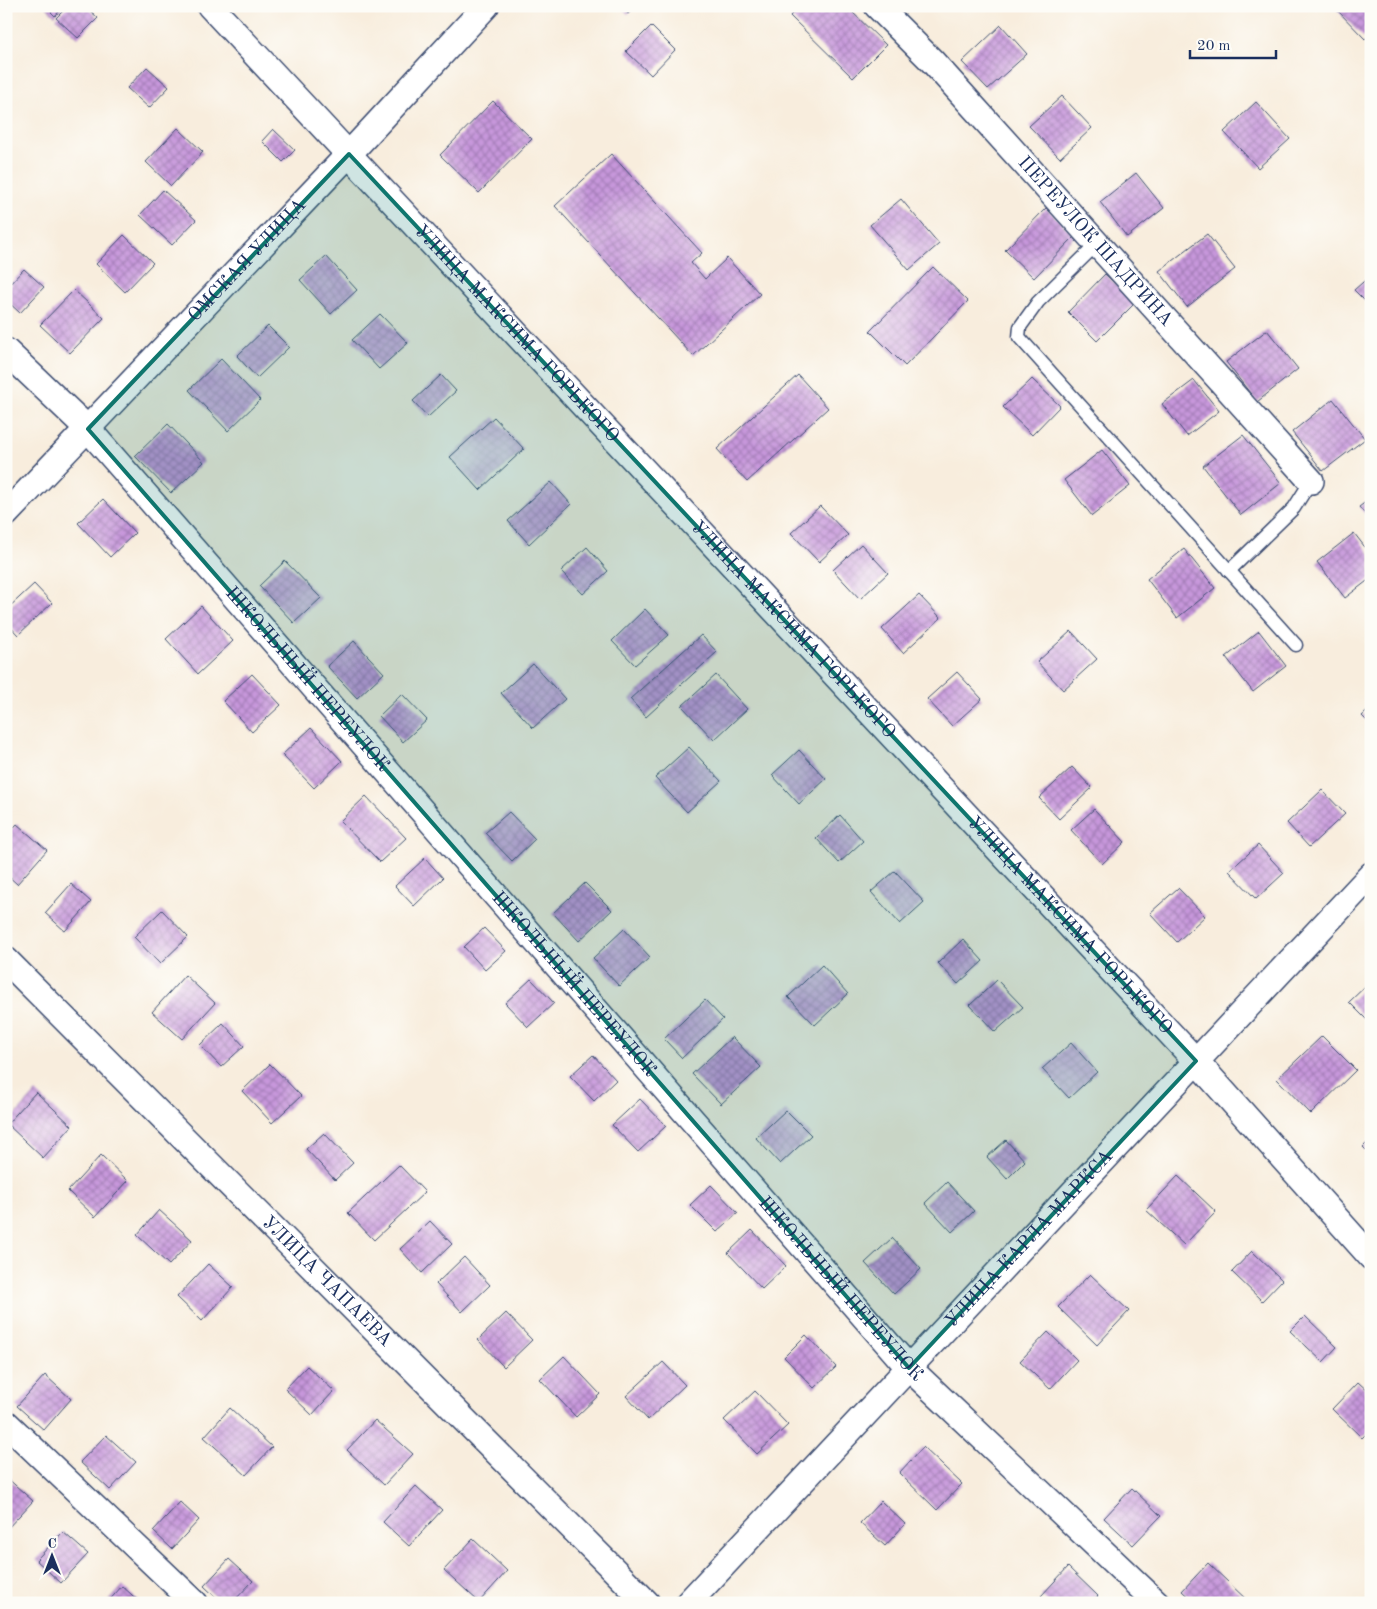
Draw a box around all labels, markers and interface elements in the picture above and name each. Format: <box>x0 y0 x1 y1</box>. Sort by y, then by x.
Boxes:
scale bar <box>1190 28 1276 60</box>
text: 20 m <box>1197 39 1231 54</box>
street label: ПЕРЕУЛОК ШАДРИНА <box>1014 153 1176 330</box>
street label: ОМСКАЯ УЛИЦА <box>185 195 310 326</box>
street label: УЛИЦА МАКСИМА ГОРЬКОГО <box>411 222 622 446</box>
street label: УЛИЦА МАКСИМА ГОРЬКОГО <box>687 518 899 742</box>
street label: ШКОЛЬНЫЙ ПЕРЕУЛОК <box>221 583 393 776</box>
street label: УЛИЦА МАКСИМА ГОРЬКОГО <box>964 813 1176 1038</box>
street label: ШКОЛЬНЫЙ ПЕРЕУЛОК <box>488 888 660 1081</box>
street label: УЛИЦА КАРЛА МАРКСА <box>942 1146 1117 1331</box>
street label: ШКОЛЬНЫЙ ПЕРЕУЛОК <box>754 1193 927 1385</box>
street label: УЛИЦА ЧАПАЕВА <box>258 1213 396 1351</box>
north arrow <box>28 1532 78 1582</box>
text: С <box>47 1537 57 1551</box>

